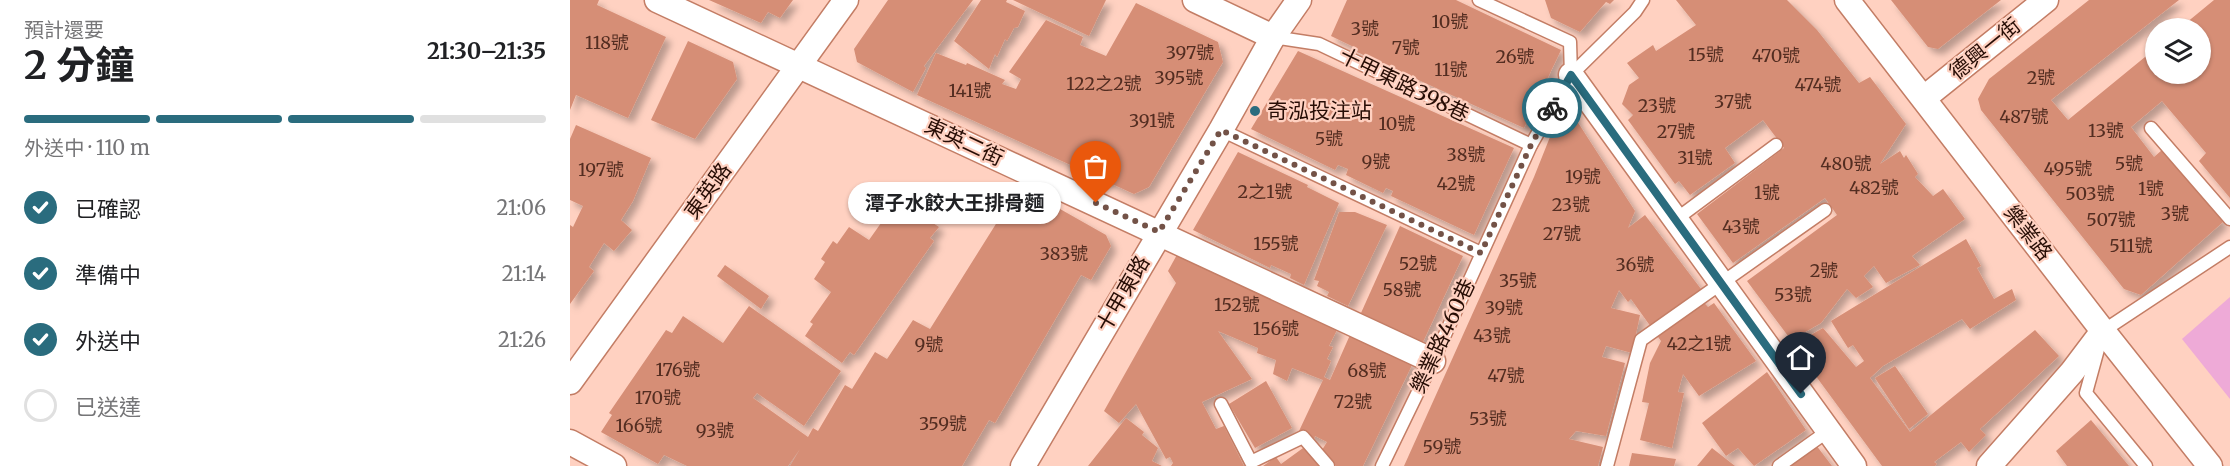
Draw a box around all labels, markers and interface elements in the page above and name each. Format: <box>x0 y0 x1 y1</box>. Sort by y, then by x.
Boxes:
house number: 10號 <box>1432 10 1468 33</box>
street label: 德興一街 <box>1944 12 2026 86</box>
text: 預計還要 <box>24 17 104 42</box>
house number: 3號 <box>1351 17 1379 40</box>
map controls <box>2145 18 2211 84</box>
button: layers <box>2145 18 2211 84</box>
house number: 118號 <box>585 31 629 54</box>
house number: 7號 <box>1392 36 1420 59</box>
text: 21:30–21:35 <box>427 37 546 65</box>
text: 2 分鐘 <box>24 41 134 90</box>
house number: 397號 <box>1166 41 1214 64</box>
street label: 十甲東路398巷 <box>1335 41 1474 128</box>
house number: 15號 <box>1688 43 1724 66</box>
house number: 470號 <box>1752 44 1800 67</box>
house number: 26號 <box>1495 45 1535 68</box>
house number: 11號 <box>1434 58 1468 81</box>
house number: 395號 <box>1155 66 1203 89</box>
house number: 2號 <box>2027 66 2055 89</box>
house number: 122之2號 <box>1066 72 1142 95</box>
house number: 474號 <box>1794 73 1842 96</box>
courier <box>1522 78 1582 138</box>
house number: 141號 <box>948 79 992 102</box>
house number: 37號 <box>1714 90 1752 113</box>
icon: bike <box>1536 92 1569 125</box>
house number: 23號 <box>1638 94 1676 117</box>
place label: 奇泓投注站 <box>1267 97 1372 124</box>
marker: 奇泓投注站 <box>1248 104 1262 118</box>
house number: 487號 <box>1999 105 2049 128</box>
house number: 391號 <box>1129 109 1175 132</box>
street label: 東英二街 <box>920 112 1008 172</box>
house number: 10號 <box>1379 112 1415 135</box>
house number: 13號 <box>2088 119 2124 142</box>
house number: 27號 <box>1657 120 1695 143</box>
house number: 5號 <box>1315 127 1343 150</box>
text: 外送中 · 110 m <box>24 135 150 160</box>
pin <box>1070 141 1121 203</box>
house number: 38號 <box>1447 143 1485 166</box>
house number: 31號 <box>1677 146 1713 169</box>
icon: bag <box>1079 150 1112 183</box>
house number: 9號 <box>1362 150 1390 173</box>
house number: 480號 <box>1820 152 1872 175</box>
house number: 5號 <box>2115 152 2143 175</box>
street label: 東英路 <box>678 157 737 224</box>
house number: 495號 <box>2044 157 2092 180</box>
house number: 197號 <box>578 158 624 181</box>
house number: 19號 <box>1565 165 1601 188</box>
house number: 42號 <box>1437 172 1475 195</box>
house number: 482號 <box>1849 176 1899 199</box>
house number: 1號 <box>2138 177 2164 200</box>
house number: 2之1號 <box>1238 180 1292 203</box>
house number: 1號 <box>1754 181 1780 204</box>
callout: 潭子水餃大王排骨麵 <box>847 182 1060 224</box>
house number: 503號 <box>2065 182 2115 205</box>
text: 潭子水餃大王排骨麵 <box>865 190 1045 215</box>
icon: check <box>24 191 57 224</box>
house number: 23號 <box>1552 193 1590 216</box>
text: 已確認 <box>75 195 141 223</box>
text: 21:06 <box>497 195 546 220</box>
street label: 樂業路 <box>1998 200 2058 266</box>
house number: 3號 <box>2161 202 2189 225</box>
house number: 507號 <box>2086 208 2136 231</box>
house number: 43號 <box>1722 215 1760 238</box>
house number: 27號 <box>1543 222 1581 245</box>
house number: 155號 <box>1253 232 1299 255</box>
house number: 511號 <box>2109 234 2153 257</box>
house number: 383號 <box>1040 242 1088 265</box>
street label: 十甲東路 <box>1090 251 1155 337</box>
house number: 52號 <box>1399 252 1437 275</box>
house number: 36號 <box>1616 253 1654 276</box>
icon: check <box>24 257 57 290</box>
house number: 2號 <box>1810 259 1838 282</box>
text: 準備中 <box>75 261 141 289</box>
text: 21:14 <box>502 261 546 286</box>
house number: 35號 <box>1499 269 1537 292</box>
street label: 樂業路460巷 <box>1404 274 1481 397</box>
house number: 58號 <box>1383 278 1421 301</box>
house number: 53號 <box>1774 283 1812 306</box>
house number: 152號 <box>1214 293 1260 316</box>
house number: 39號 <box>1485 296 1523 319</box>
house number: 156號 <box>1253 317 1299 340</box>
icon: check <box>24 323 57 356</box>
house number: 43號 <box>1473 324 1511 347</box>
text: 外送中 <box>75 327 141 355</box>
text: 21:26 <box>498 327 546 352</box>
house number: 42之1號 <box>1666 332 1732 355</box>
pin <box>1775 332 1826 394</box>
house number: 9號 <box>915 333 943 356</box>
icon: home <box>1784 341 1817 374</box>
house number: 176號 <box>655 358 701 381</box>
house number: 68號 <box>1347 359 1387 382</box>
house number: 47號 <box>1487 364 1525 387</box>
house number: 170號 <box>635 386 681 409</box>
house number: 72號 <box>1334 390 1372 413</box>
text: 已送達 <box>75 393 141 421</box>
house number: 53號 <box>1469 407 1507 430</box>
house number: 359號 <box>919 412 967 435</box>
house number: 166號 <box>615 414 663 437</box>
house number: 93號 <box>696 419 734 442</box>
house number: 59號 <box>1423 435 1461 458</box>

